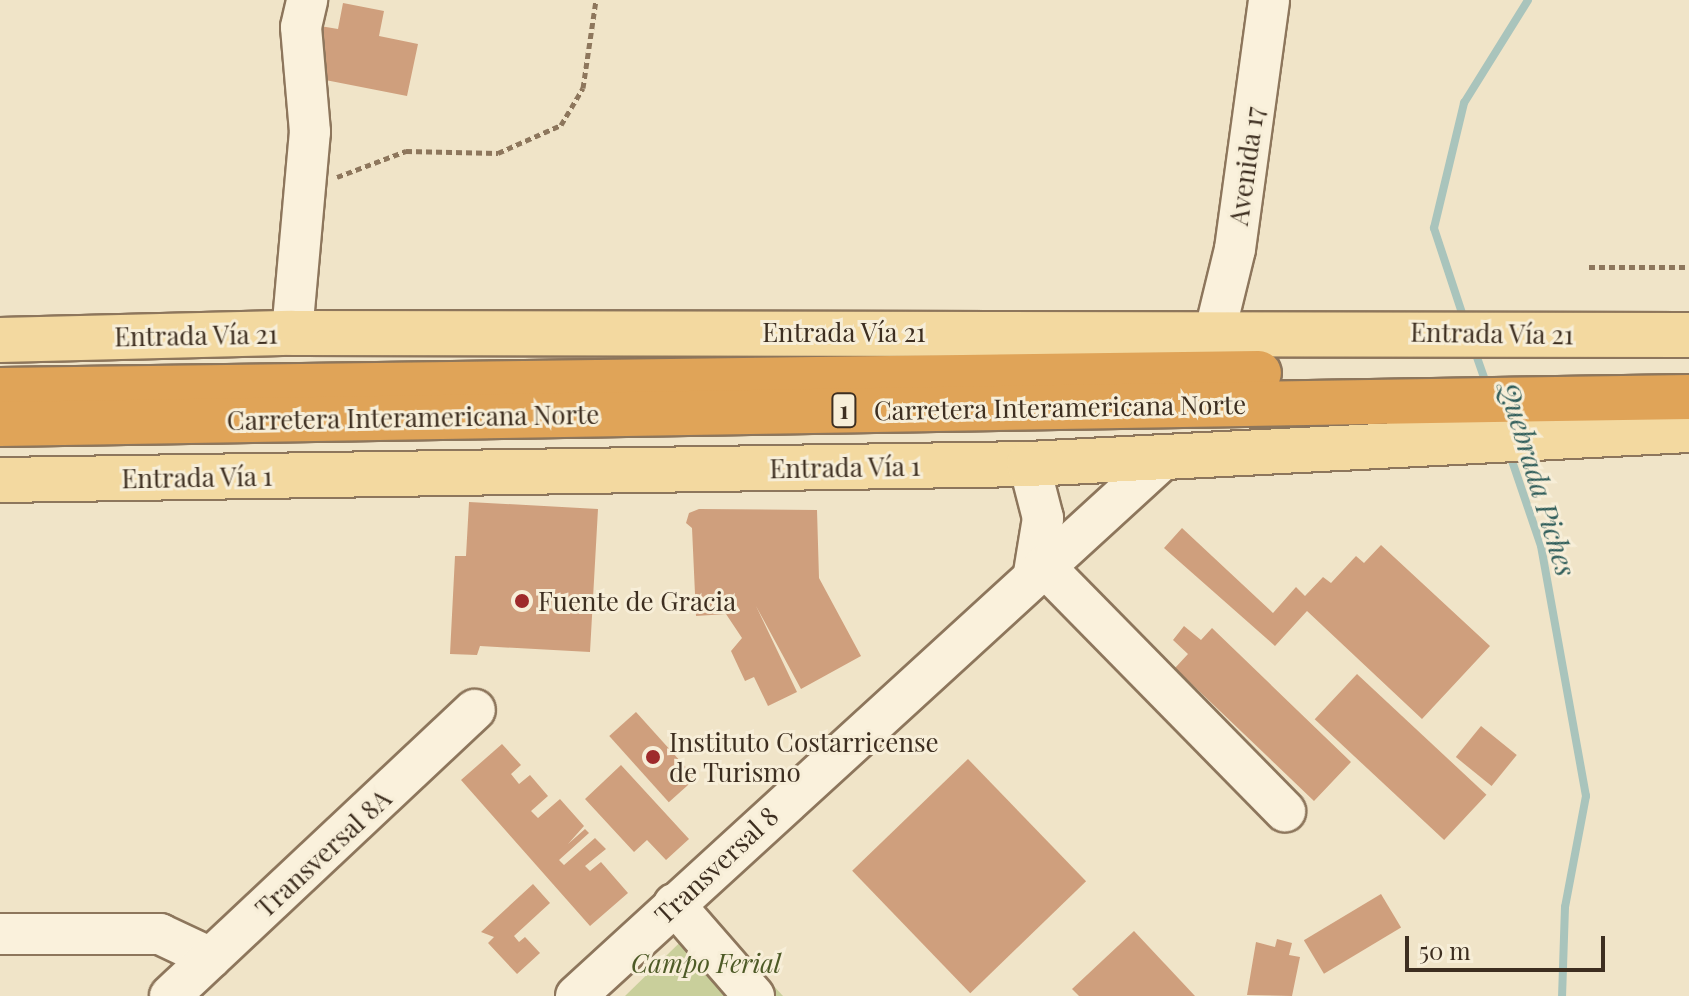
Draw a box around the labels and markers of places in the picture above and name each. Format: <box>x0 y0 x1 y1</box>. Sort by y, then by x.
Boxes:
place label: Fuente de Gracia <box>538 585 736 617</box>
marker: Fuente de Gracia <box>513 592 531 610</box>
place label: Instituto Costarricense de Turismo <box>669 726 939 788</box>
marker: Instituto Costarricense de Turismo <box>644 748 662 766</box>

